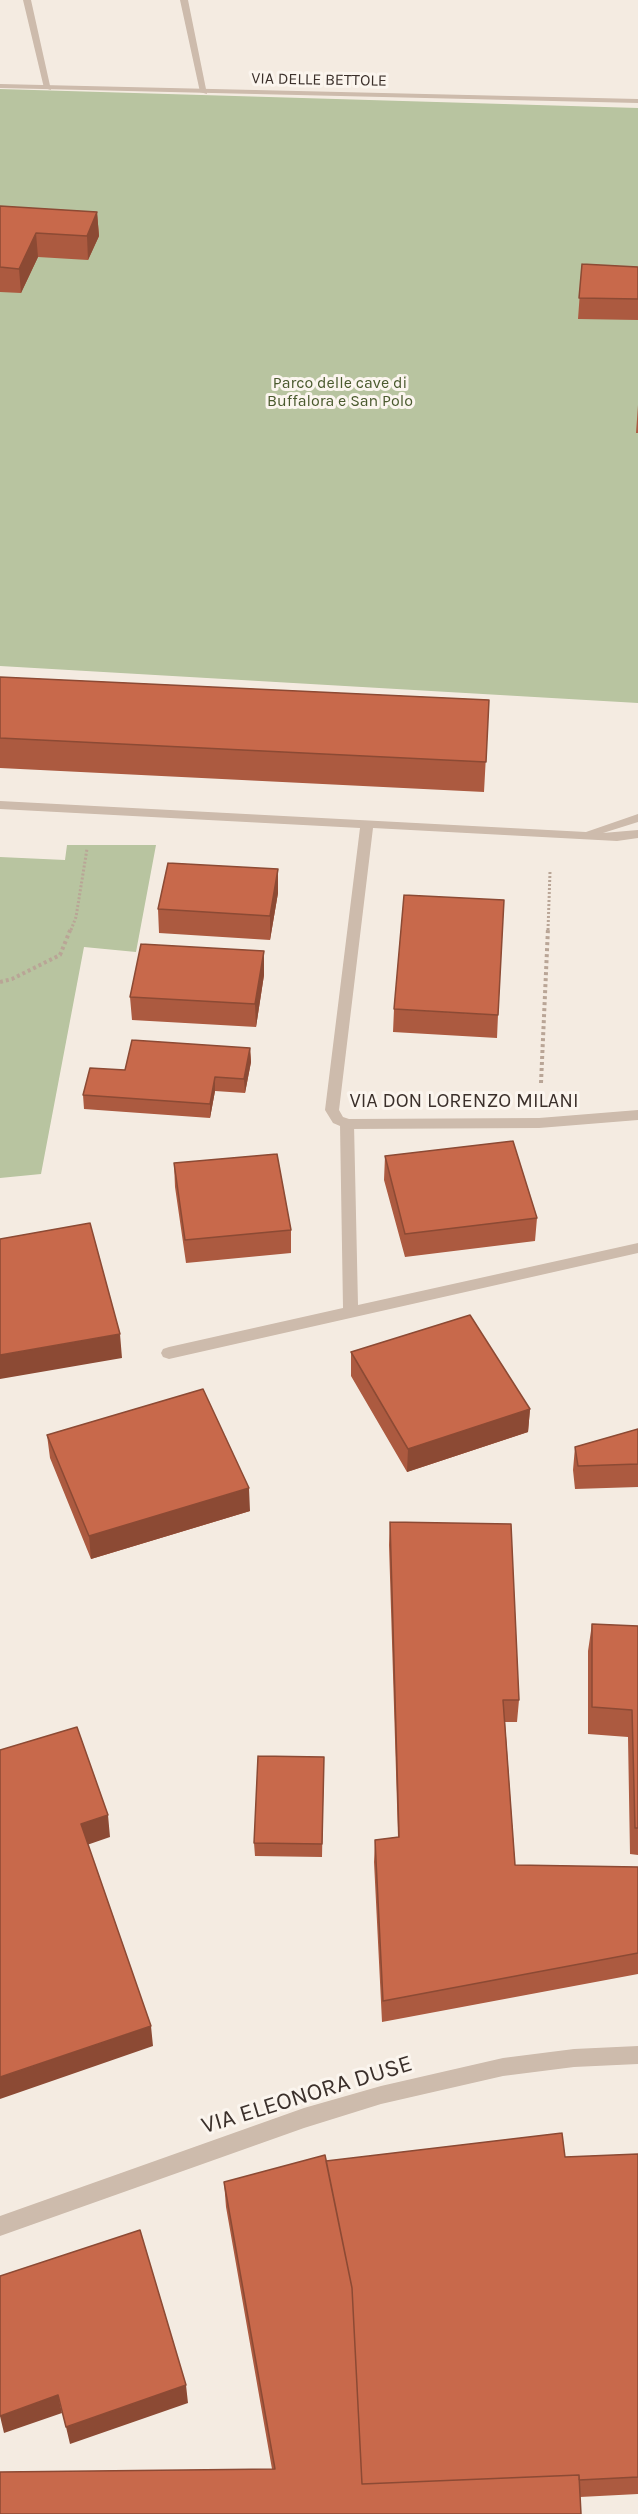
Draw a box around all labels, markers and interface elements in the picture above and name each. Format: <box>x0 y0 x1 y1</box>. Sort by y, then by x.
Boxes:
street label: VIA DELLE BETTOLE <box>251 69 387 91</box>
park label: Parco delle cave di Buffalora e San Polo <box>267 373 413 411</box>
street label: VIA DON LORENZO MILANI <box>349 1089 579 1113</box>
street label: VIA ELEONORA DUSE <box>198 2049 416 2141</box>

